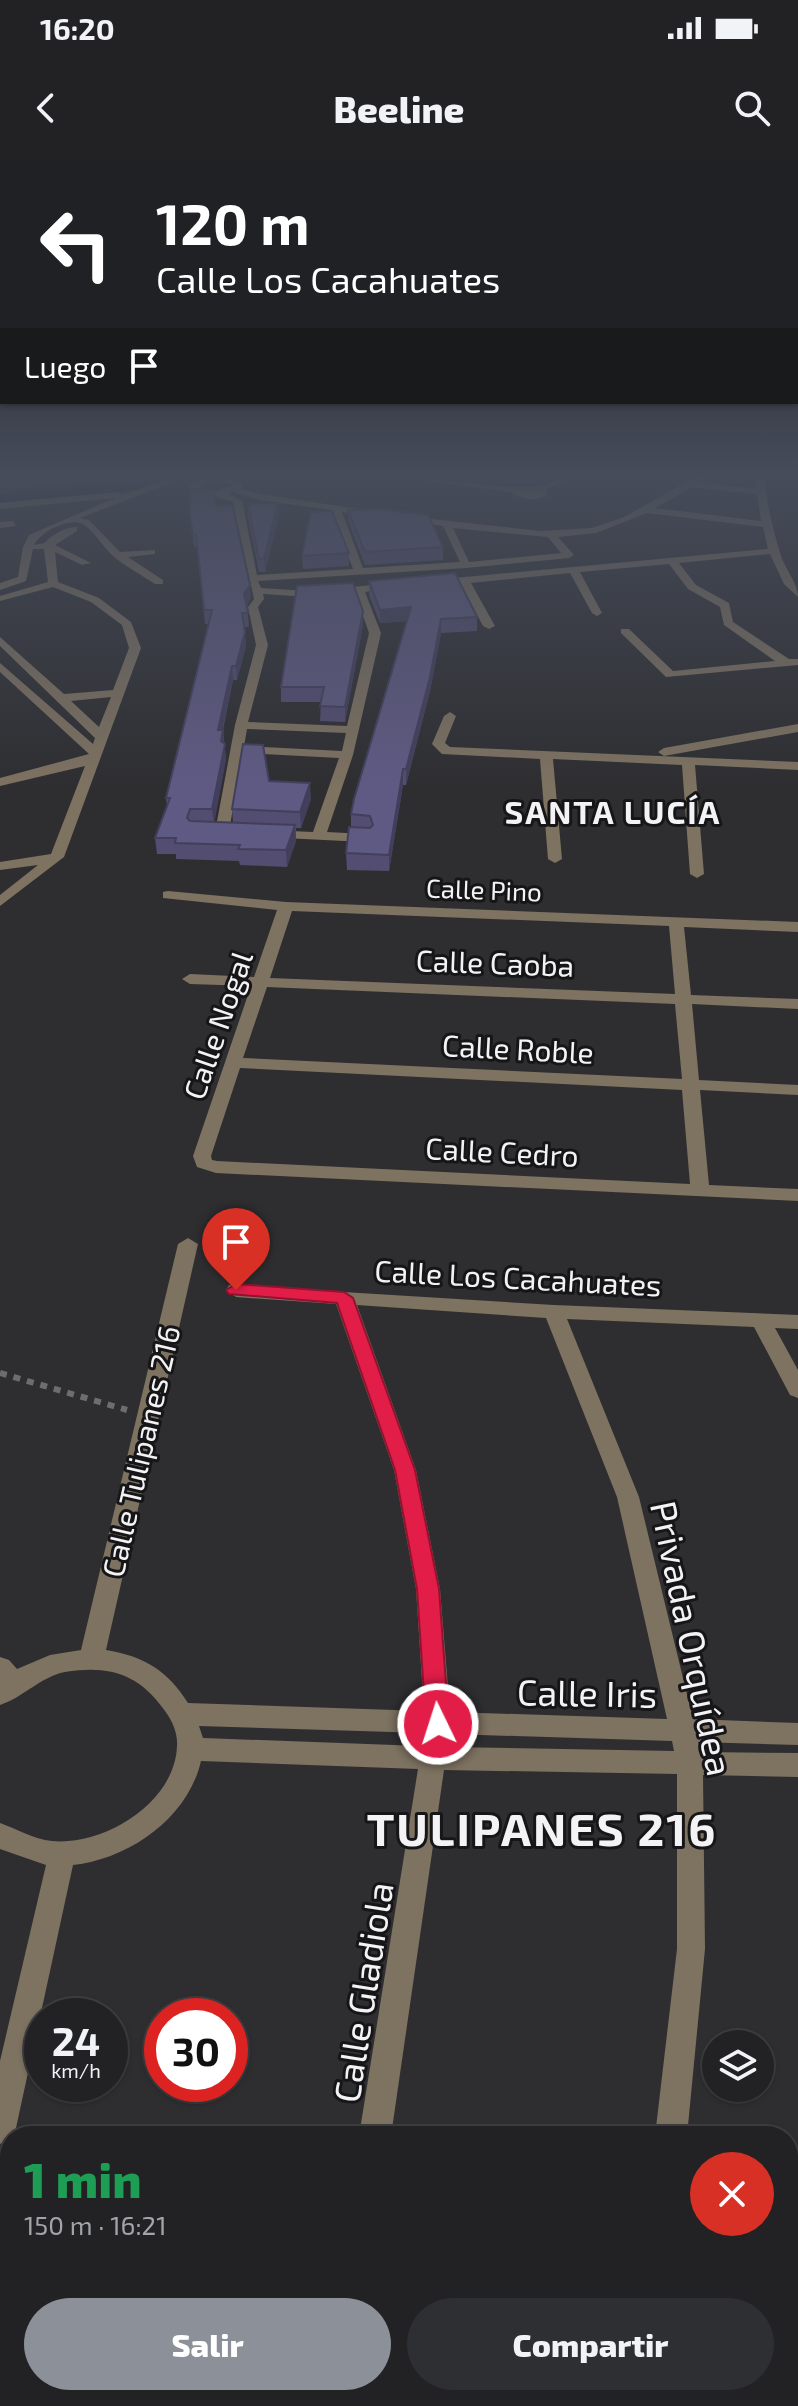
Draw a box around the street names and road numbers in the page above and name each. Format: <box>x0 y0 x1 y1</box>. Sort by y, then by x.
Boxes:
street label: Calle Pino <box>426 871 542 907</box>
street label: Calle Caoba <box>415 941 575 983</box>
street label: Calle Nogal <box>175 946 259 1104</box>
street label: Calle Roble <box>441 1026 595 1070</box>
street label: Calle Cedro <box>425 1129 579 1173</box>
street label: Calle Los Cacahuates <box>374 1252 662 1302</box>
street label: Calle Tulipanes 216 <box>94 1322 186 1580</box>
street label: Privada Orquídea <box>643 1497 743 1779</box>
street label: Calle Iris <box>517 1669 657 1715</box>
street label: Calle Gladiola <box>323 1879 401 2105</box>

